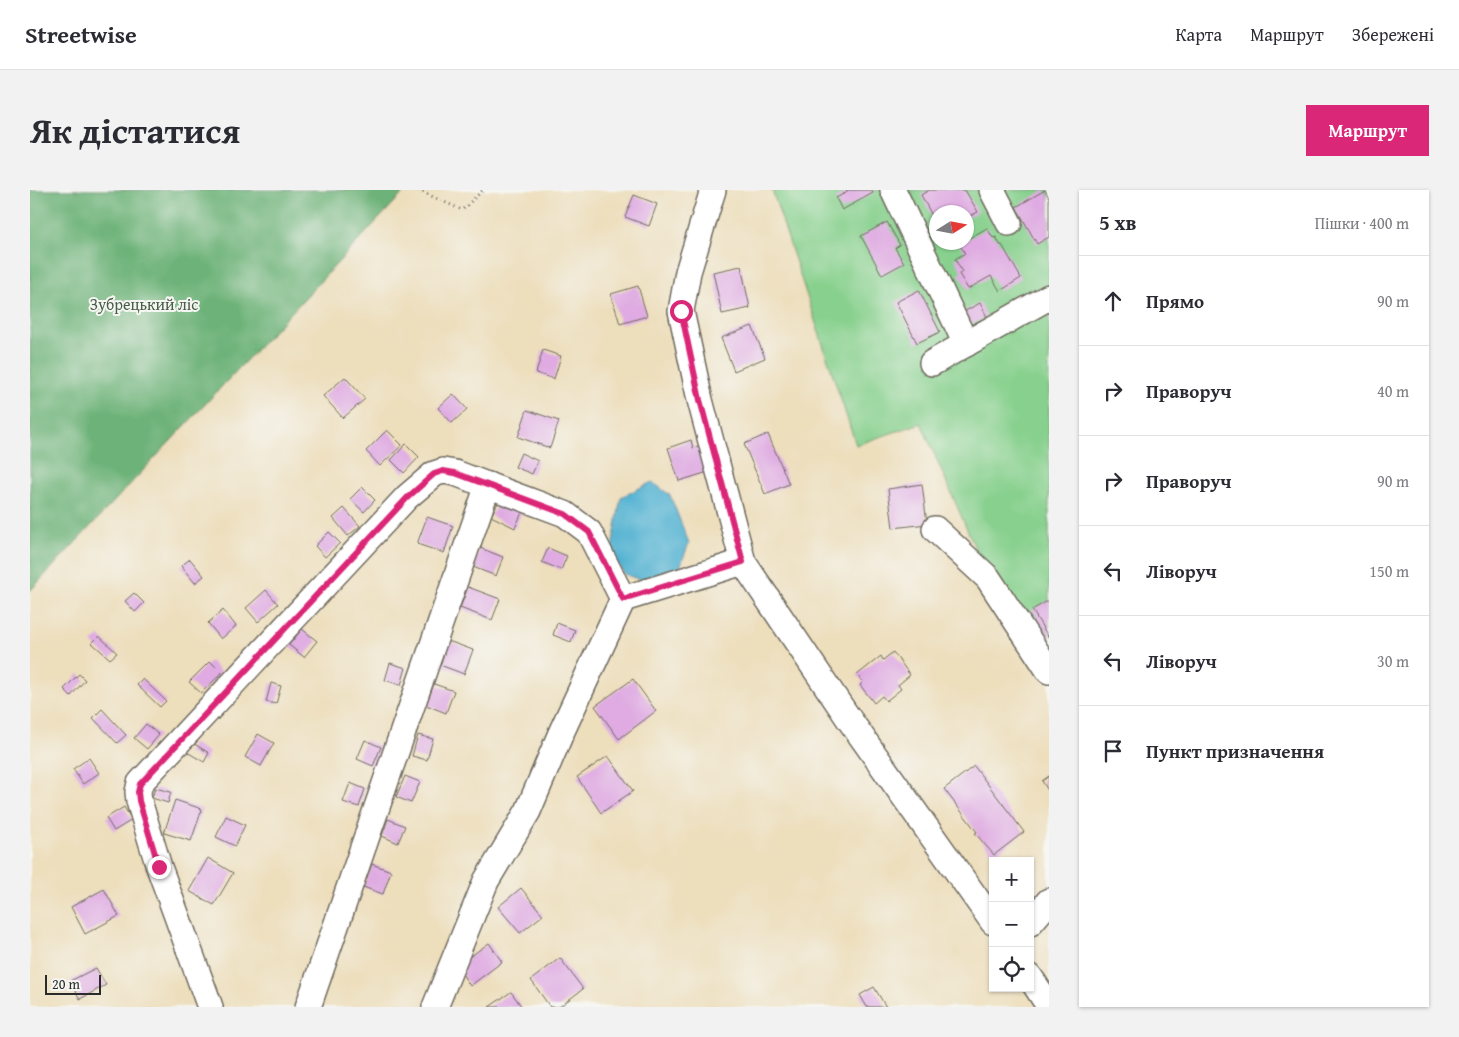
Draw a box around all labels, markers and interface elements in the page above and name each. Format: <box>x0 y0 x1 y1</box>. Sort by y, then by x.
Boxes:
text: Streetwise <box>25 17 137 52</box>
text: Карта <box>1176 21 1222 48</box>
text: Маршрут <box>1250 21 1324 48</box>
text: Збережені <box>1352 21 1434 48</box>
text: Як дістатися <box>30 105 240 156</box>
button: Маршрут <box>1306 105 1429 156</box>
north arrow <box>929 205 974 250</box>
text: 5 хв <box>1099 207 1137 238</box>
text: Пішки · 400 m <box>1315 211 1409 235</box>
icon: ahead <box>1099 287 1127 315</box>
text: Прямо <box>1146 287 1204 315</box>
text: 90 m <box>1377 289 1409 313</box>
park label: Зубрецький ліс <box>90 292 198 316</box>
route start <box>670 300 693 323</box>
icon: right <box>1099 377 1127 405</box>
text: Праворуч <box>1146 377 1231 405</box>
text: 40 m <box>1377 379 1409 403</box>
icon: right <box>1099 467 1127 495</box>
text: Праворуч <box>1146 467 1231 495</box>
text: 90 m <box>1377 469 1409 493</box>
icon: left <box>1099 557 1127 585</box>
text: Ліворуч <box>1146 557 1217 585</box>
text: 150 m <box>1369 559 1409 583</box>
icon: left <box>1099 647 1127 675</box>
text: Ліворуч <box>1146 647 1217 675</box>
text: 30 m <box>1377 649 1409 673</box>
icon: arrive <box>1099 737 1127 765</box>
text: Пункт призначення <box>1146 737 1324 765</box>
route end <box>148 856 171 879</box>
map controls <box>989 857 1034 992</box>
button: + <box>989 857 1034 902</box>
button: − <box>989 902 1034 947</box>
button: locate <box>989 947 1034 992</box>
scale bar <box>45 972 101 995</box>
text: 20 m <box>52 974 80 994</box>

